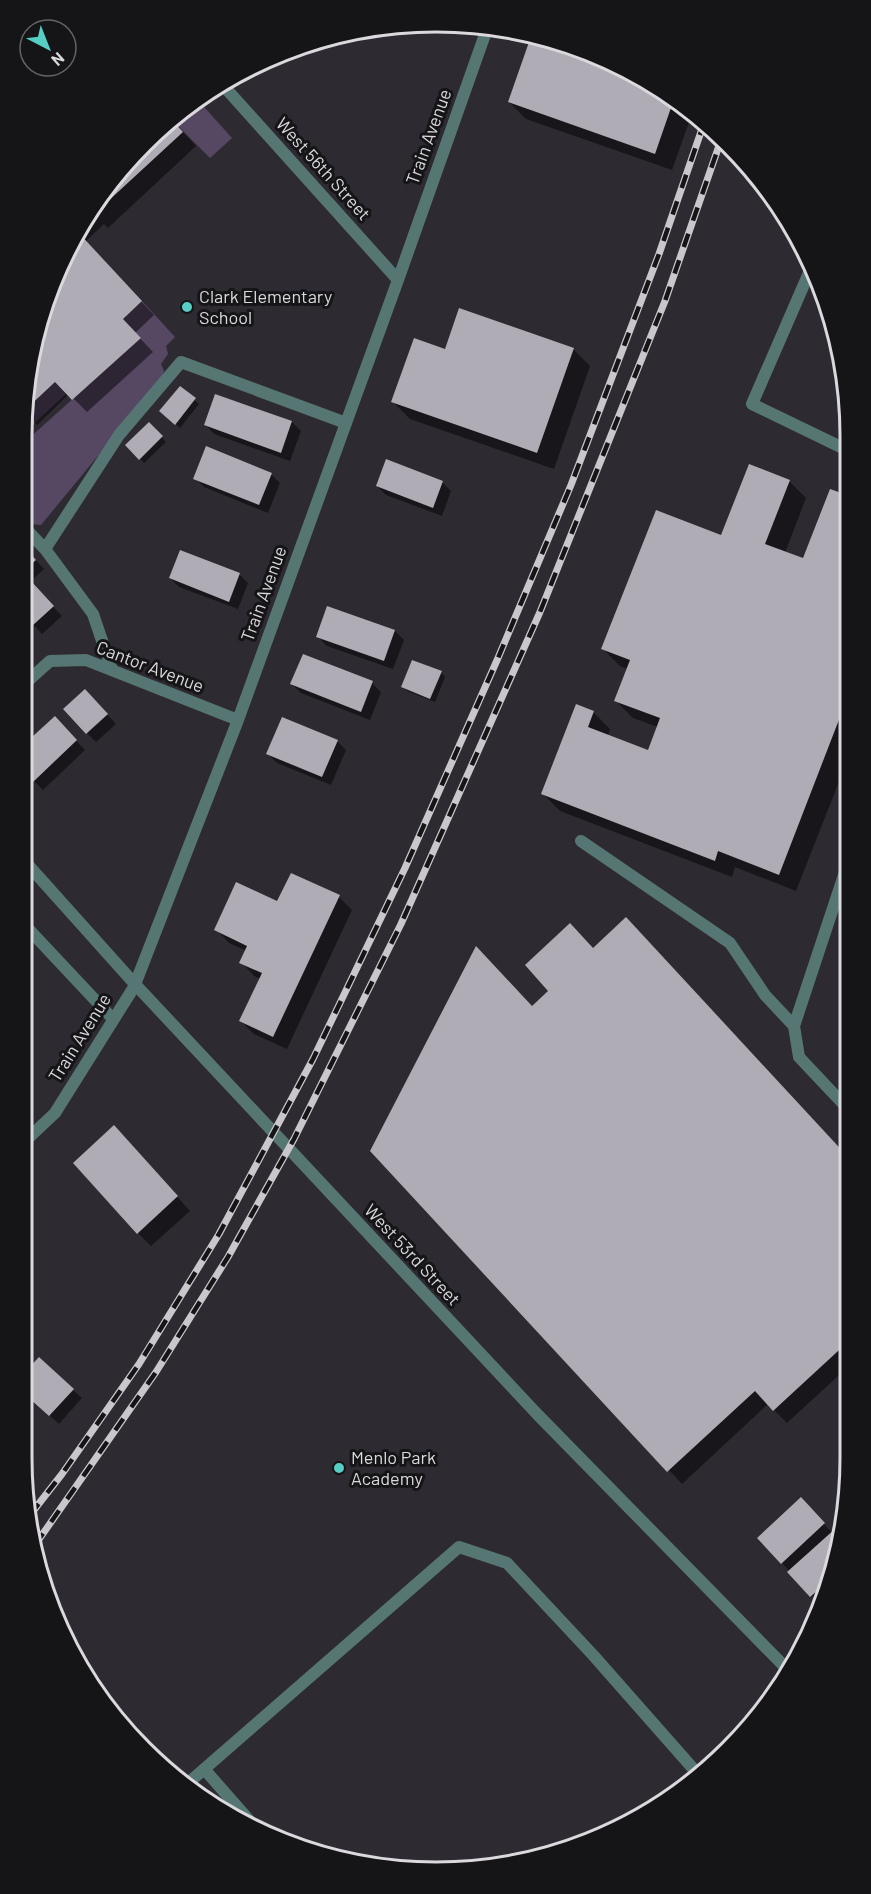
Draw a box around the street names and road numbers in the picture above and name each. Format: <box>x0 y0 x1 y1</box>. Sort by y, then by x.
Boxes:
street label: Train Avenue <box>401 86 456 187</box>
street label: West 56th Street <box>272 112 376 224</box>
street label: Train Avenue <box>236 543 291 644</box>
street label: Cantor Avenue <box>94 636 207 697</box>
street label: Train Avenue <box>43 989 115 1086</box>
street label: West 53rd Street <box>360 1199 465 1310</box>

